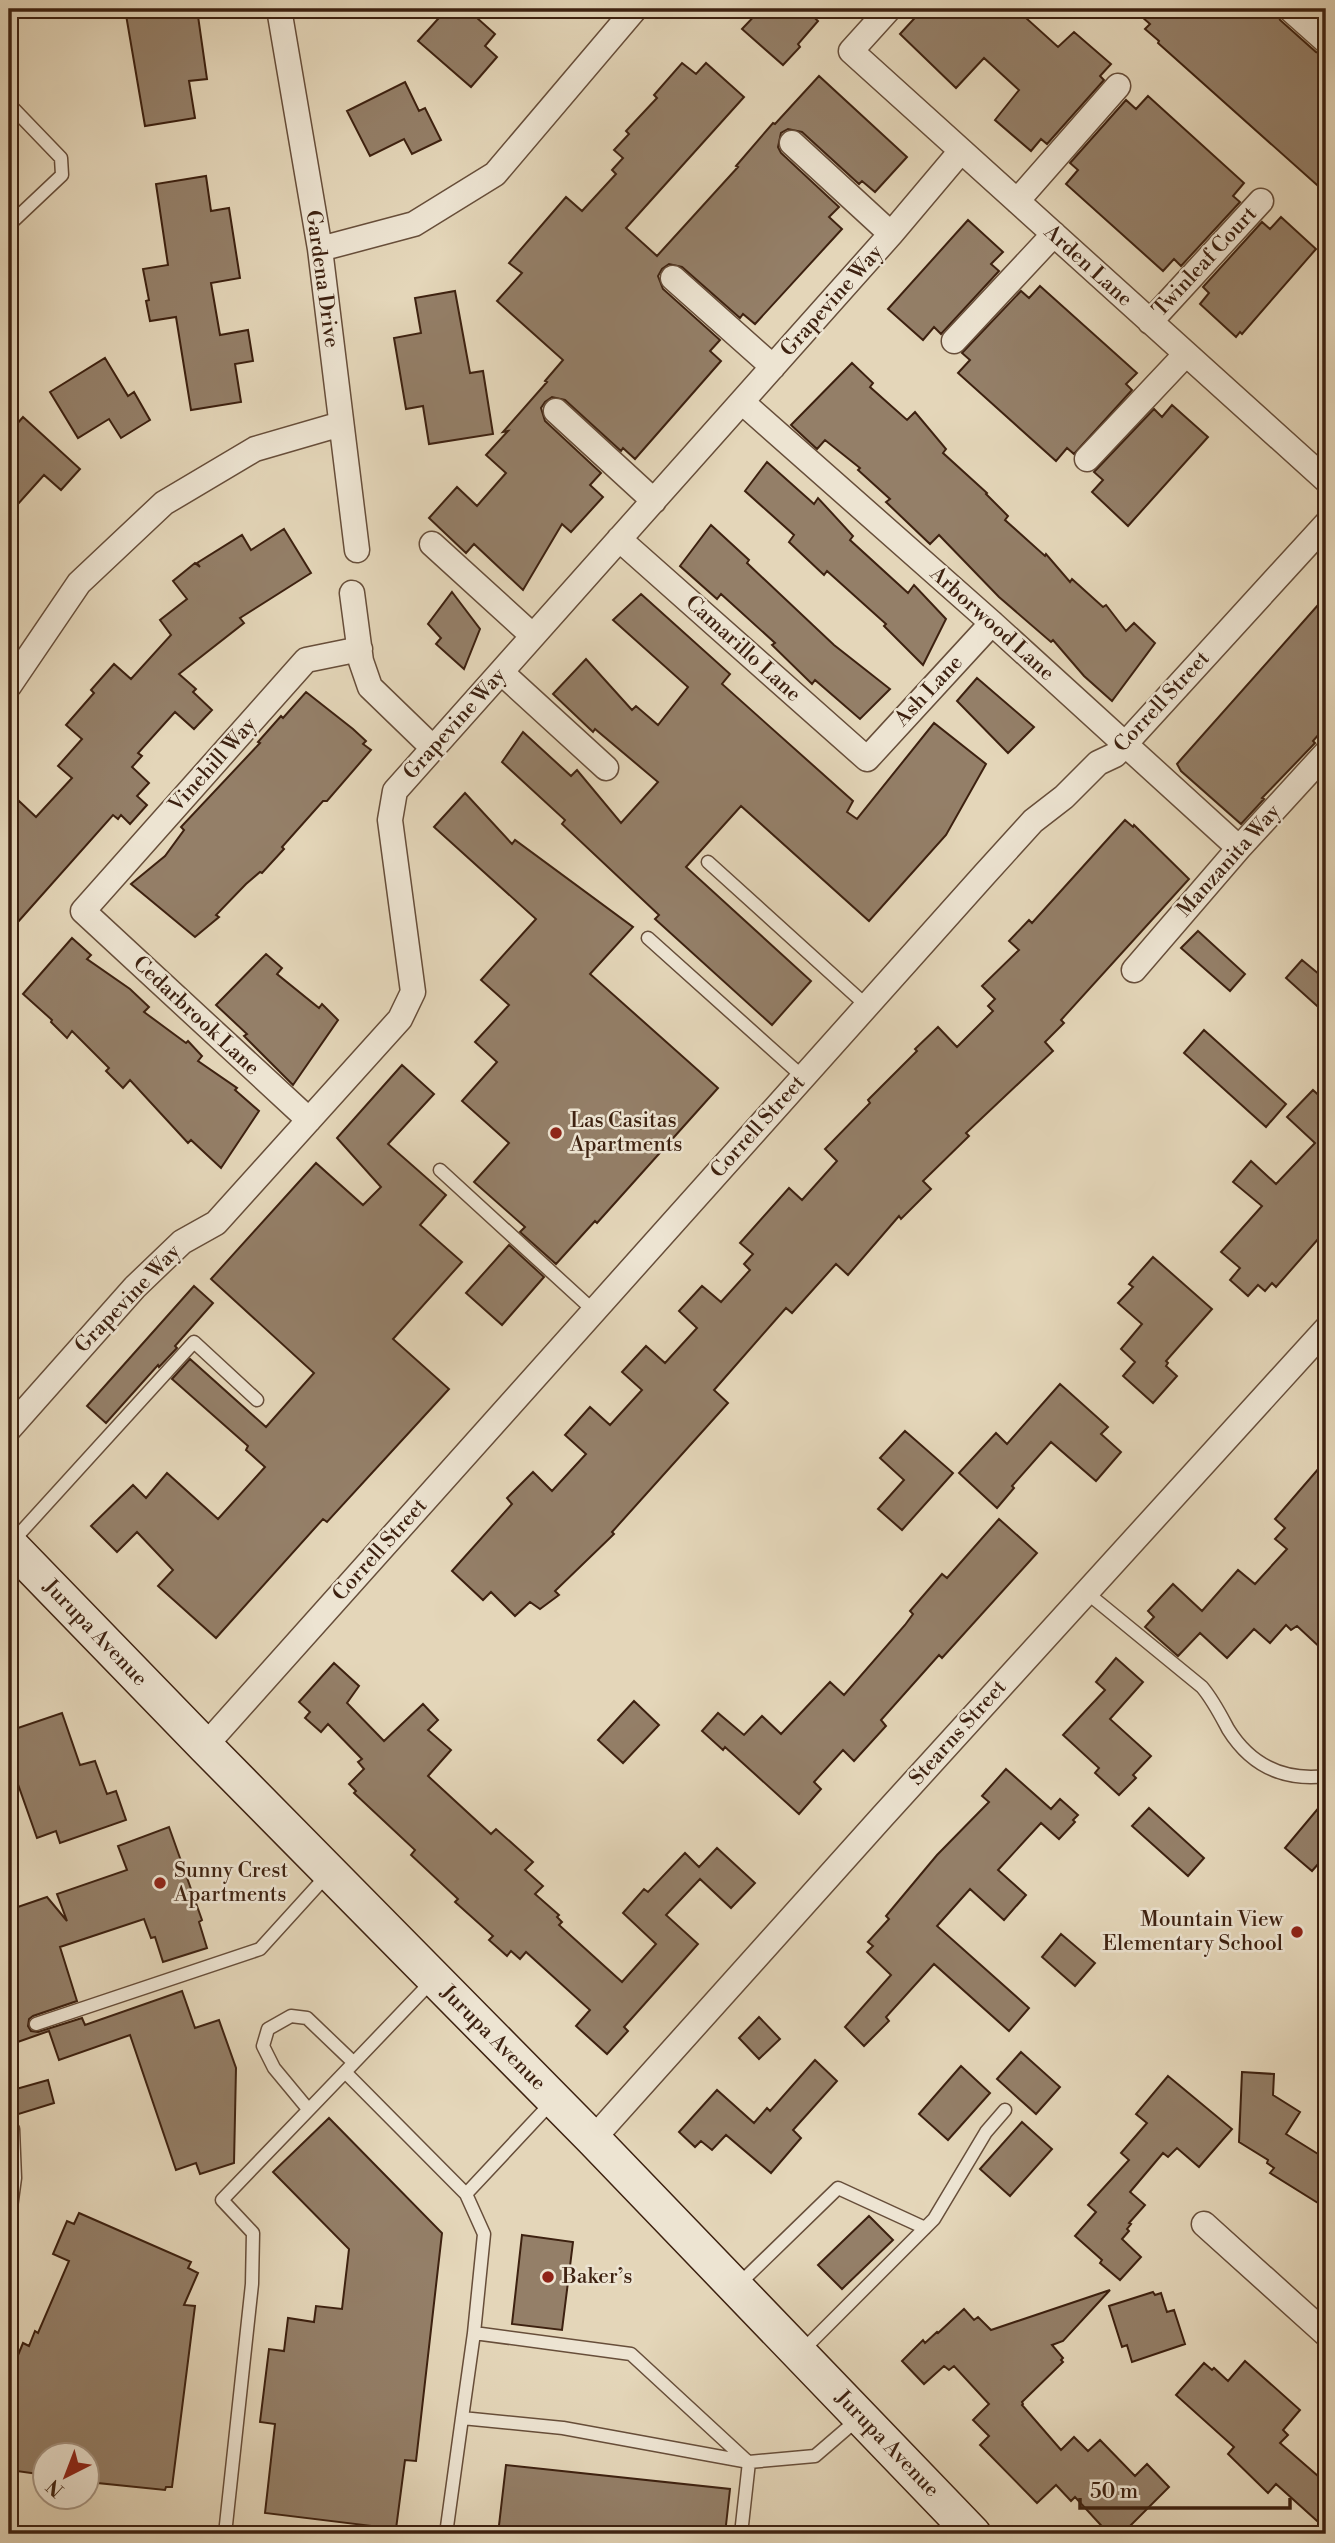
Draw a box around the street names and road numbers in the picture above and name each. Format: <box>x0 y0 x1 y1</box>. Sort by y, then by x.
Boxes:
street label: Twinleaf Court <box>1147 201 1263 323</box>
street label: Gardena Drive <box>299 209 345 349</box>
street label: Arden Lane <box>1038 219 1138 313</box>
street label: Grapevine Way <box>775 239 889 362</box>
street label: Arborwood Lane <box>924 561 1060 687</box>
street label: Camarillo Lane <box>680 590 806 708</box>
street label: Correll Street <box>1108 646 1216 758</box>
street label: Ash Lane <box>889 650 969 733</box>
street label: Grapevine Way <box>398 662 512 785</box>
street label: Vinehill Way <box>163 712 263 818</box>
street label: Manzanita Way <box>1172 799 1287 923</box>
street label: Cedarbrook Lane <box>127 951 265 1081</box>
street label: Correll Street <box>705 1070 811 1184</box>
street label: Grapevine Way <box>70 1239 187 1359</box>
street label: Correll Street <box>327 1493 433 1607</box>
street label: Jurupa Avenue <box>37 1573 153 1692</box>
street label: Stearns Street <box>904 1674 1013 1791</box>
street label: Jurupa Avenue <box>434 1979 551 2096</box>
street label: Jurupa Avenue <box>829 2384 945 2503</box>

